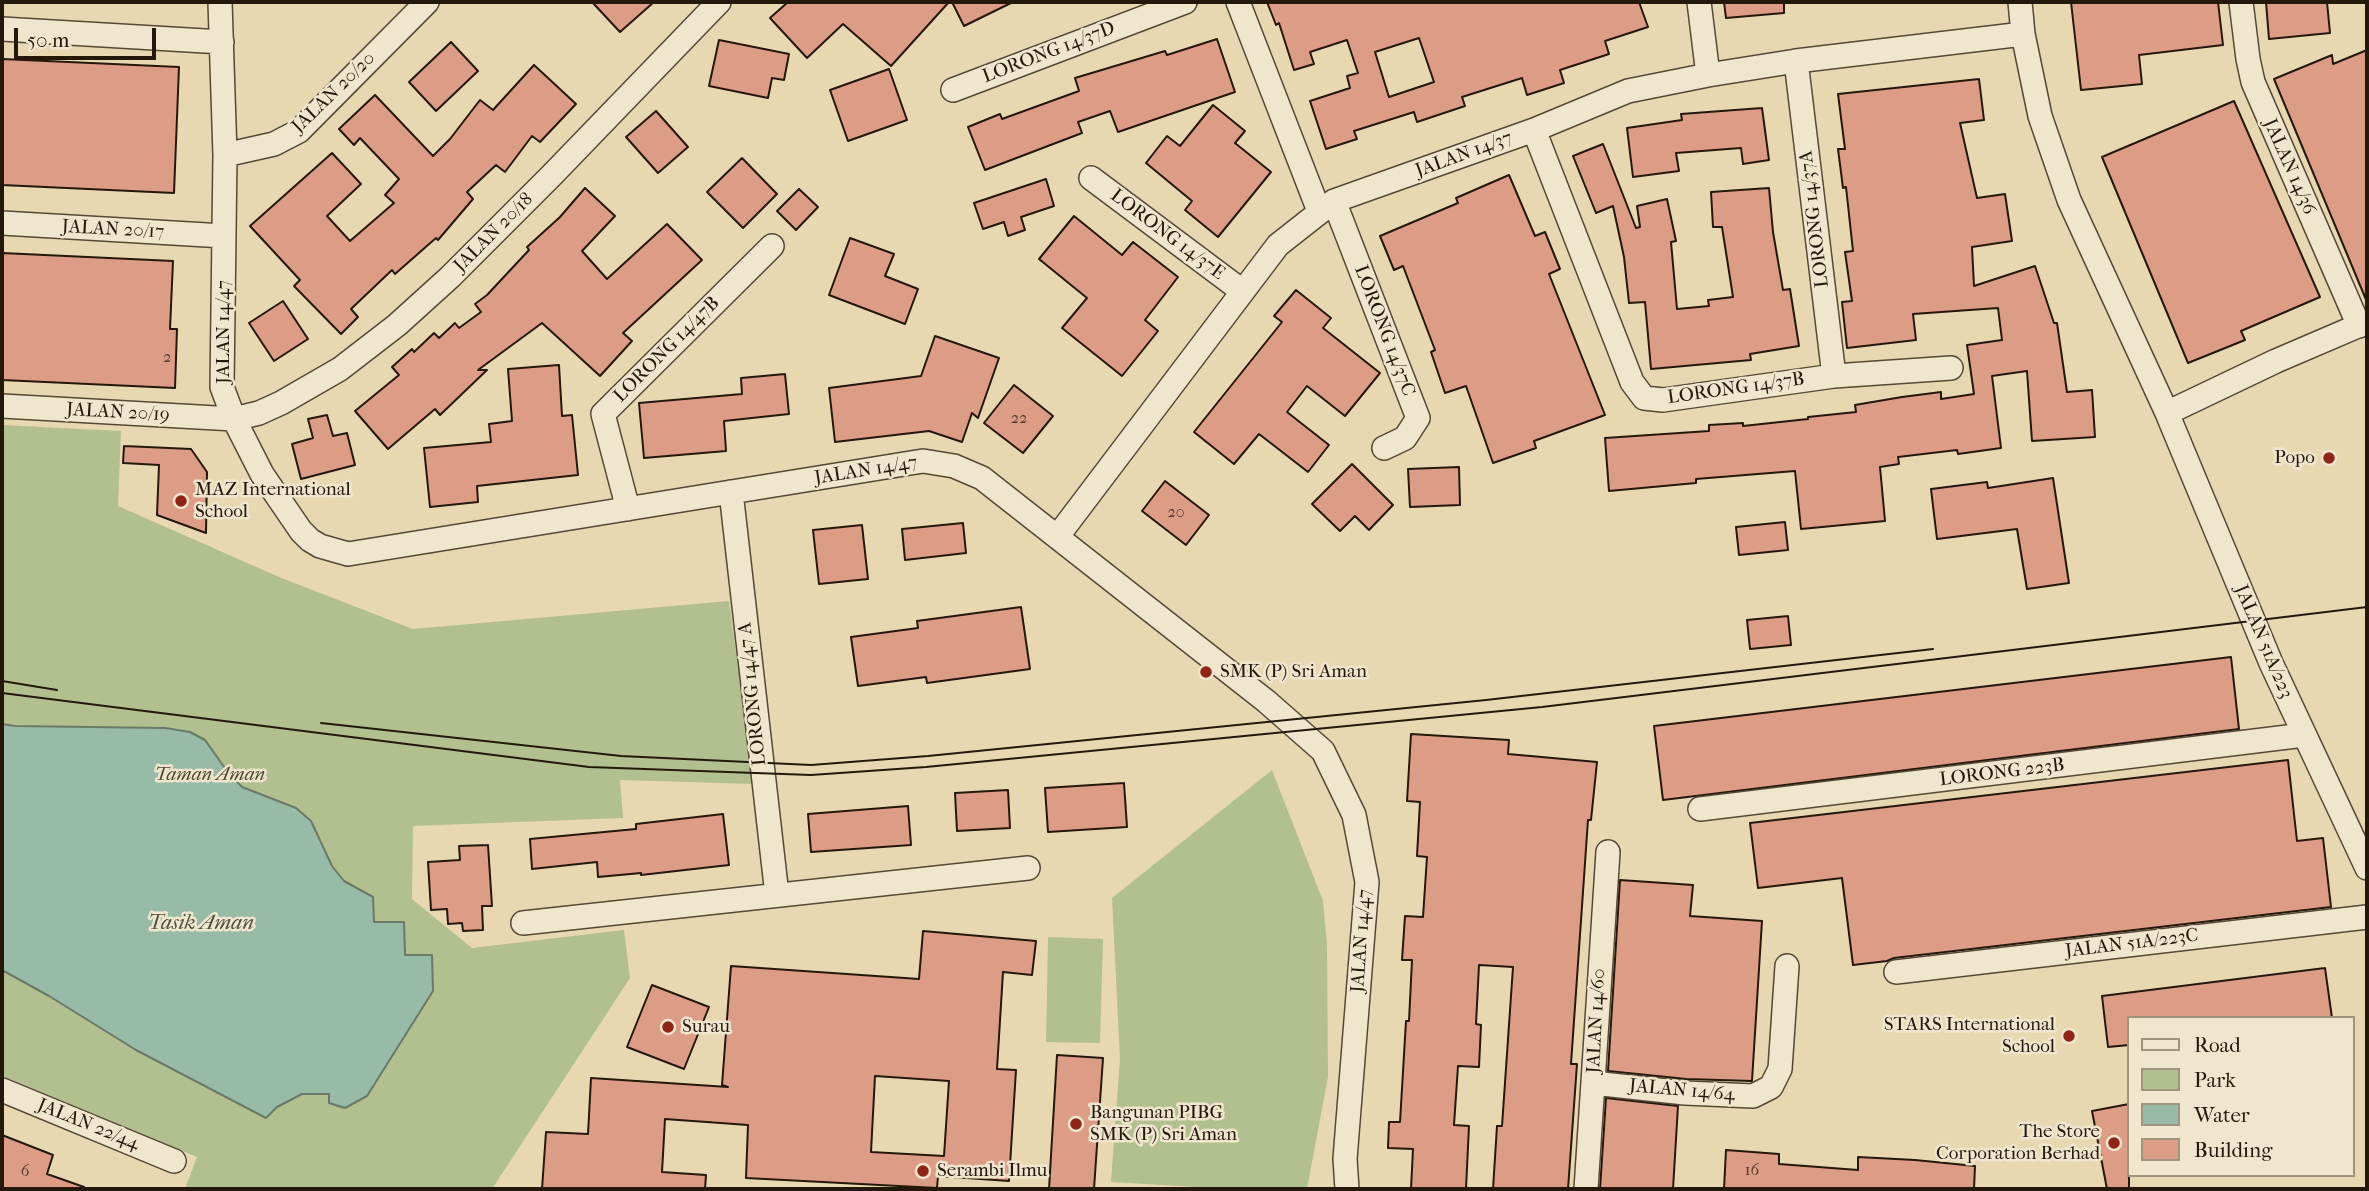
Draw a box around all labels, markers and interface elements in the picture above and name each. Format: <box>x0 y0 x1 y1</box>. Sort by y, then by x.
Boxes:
scale bar <box>18 14 159 58</box>
street label: LORONG 14/37D <box>980 17 1118 89</box>
text: 50 m <box>27 28 70 52</box>
street label: JALAN 20/20 <box>288 48 380 138</box>
street label: JALAN 14/36 <box>2258 116 2320 218</box>
street label: JALAN 14/37 <box>1412 127 1516 183</box>
street label: LORONG 14/37A <box>1795 149 1835 289</box>
street label: LORONG 14/37E <box>1105 185 1229 285</box>
street label: JALAN 20/18 <box>450 189 538 277</box>
street label: JALAN 20/17 <box>61 216 165 244</box>
street label: LORONG 14/37C <box>1349 262 1419 400</box>
street label: JALAN 14/47 <box>213 280 235 384</box>
street label: LORONG 14/47B <box>609 292 725 408</box>
house number: 2 <box>163 348 171 368</box>
street label: LORONG 14/37B <box>1666 368 1806 410</box>
street label: JALAN 20/19 <box>66 399 170 427</box>
house number: 22 <box>1011 409 1027 429</box>
place label: Popo <box>2274 447 2315 469</box>
marker: Popo <box>2321 450 2337 466</box>
street label: JALAN 14/47 <box>813 452 919 490</box>
place label: MAZ International School <box>195 479 351 523</box>
marker: MAZ International School <box>173 493 189 509</box>
house number: 20 <box>1167 503 1185 523</box>
street label: JALAN 51A/223 <box>2229 582 2297 702</box>
street label: LORONG 14/47 A <box>734 621 772 767</box>
place label: SMK (P) Sri Aman <box>1220 661 1367 683</box>
marker: SMK (P) Sri Aman <box>1198 664 1214 680</box>
street label: LORONG 223B <box>1938 754 2066 792</box>
park label: Taman Aman <box>155 764 265 786</box>
street label: JALAN 14/47 <box>1347 888 1377 994</box>
water label: Tasik Aman <box>148 911 254 937</box>
street label: JALAN 51A/223C <box>2064 925 2200 963</box>
street label: JALAN 14/60 <box>1583 968 1611 1074</box>
place label: STARS International School <box>1884 1014 2055 1058</box>
place label: Surau <box>682 1016 730 1038</box>
legend <box>2128 1016 2355 1177</box>
marker: Surau <box>660 1019 676 1035</box>
marker: STARS International School <box>2061 1028 2077 1044</box>
text: Road <box>2194 1033 2241 1057</box>
text: Park <box>2194 1068 2236 1092</box>
street label: JALAN 14/64 <box>1628 1075 1736 1107</box>
street label: JALAN 22/44 <box>34 1094 142 1156</box>
place label: Bangunan PIBG SMK (P) Sri Aman <box>1090 1102 1237 1146</box>
text: Water <box>2194 1103 2250 1127</box>
marker: Bangunan PIBG SMK (P) Sri Aman <box>1068 1116 1084 1132</box>
place label: The Store Corporation Berhad <box>1936 1121 2100 1165</box>
marker: The Store Corporation Berhad <box>2106 1135 2122 1151</box>
text: Building <box>2194 1138 2272 1162</box>
place label: Serambi Ilmu <box>937 1160 1047 1182</box>
house number: 16 <box>1745 1161 1759 1181</box>
house number: 6 <box>21 1162 29 1182</box>
marker: Serambi Ilmu <box>915 1163 931 1179</box>

